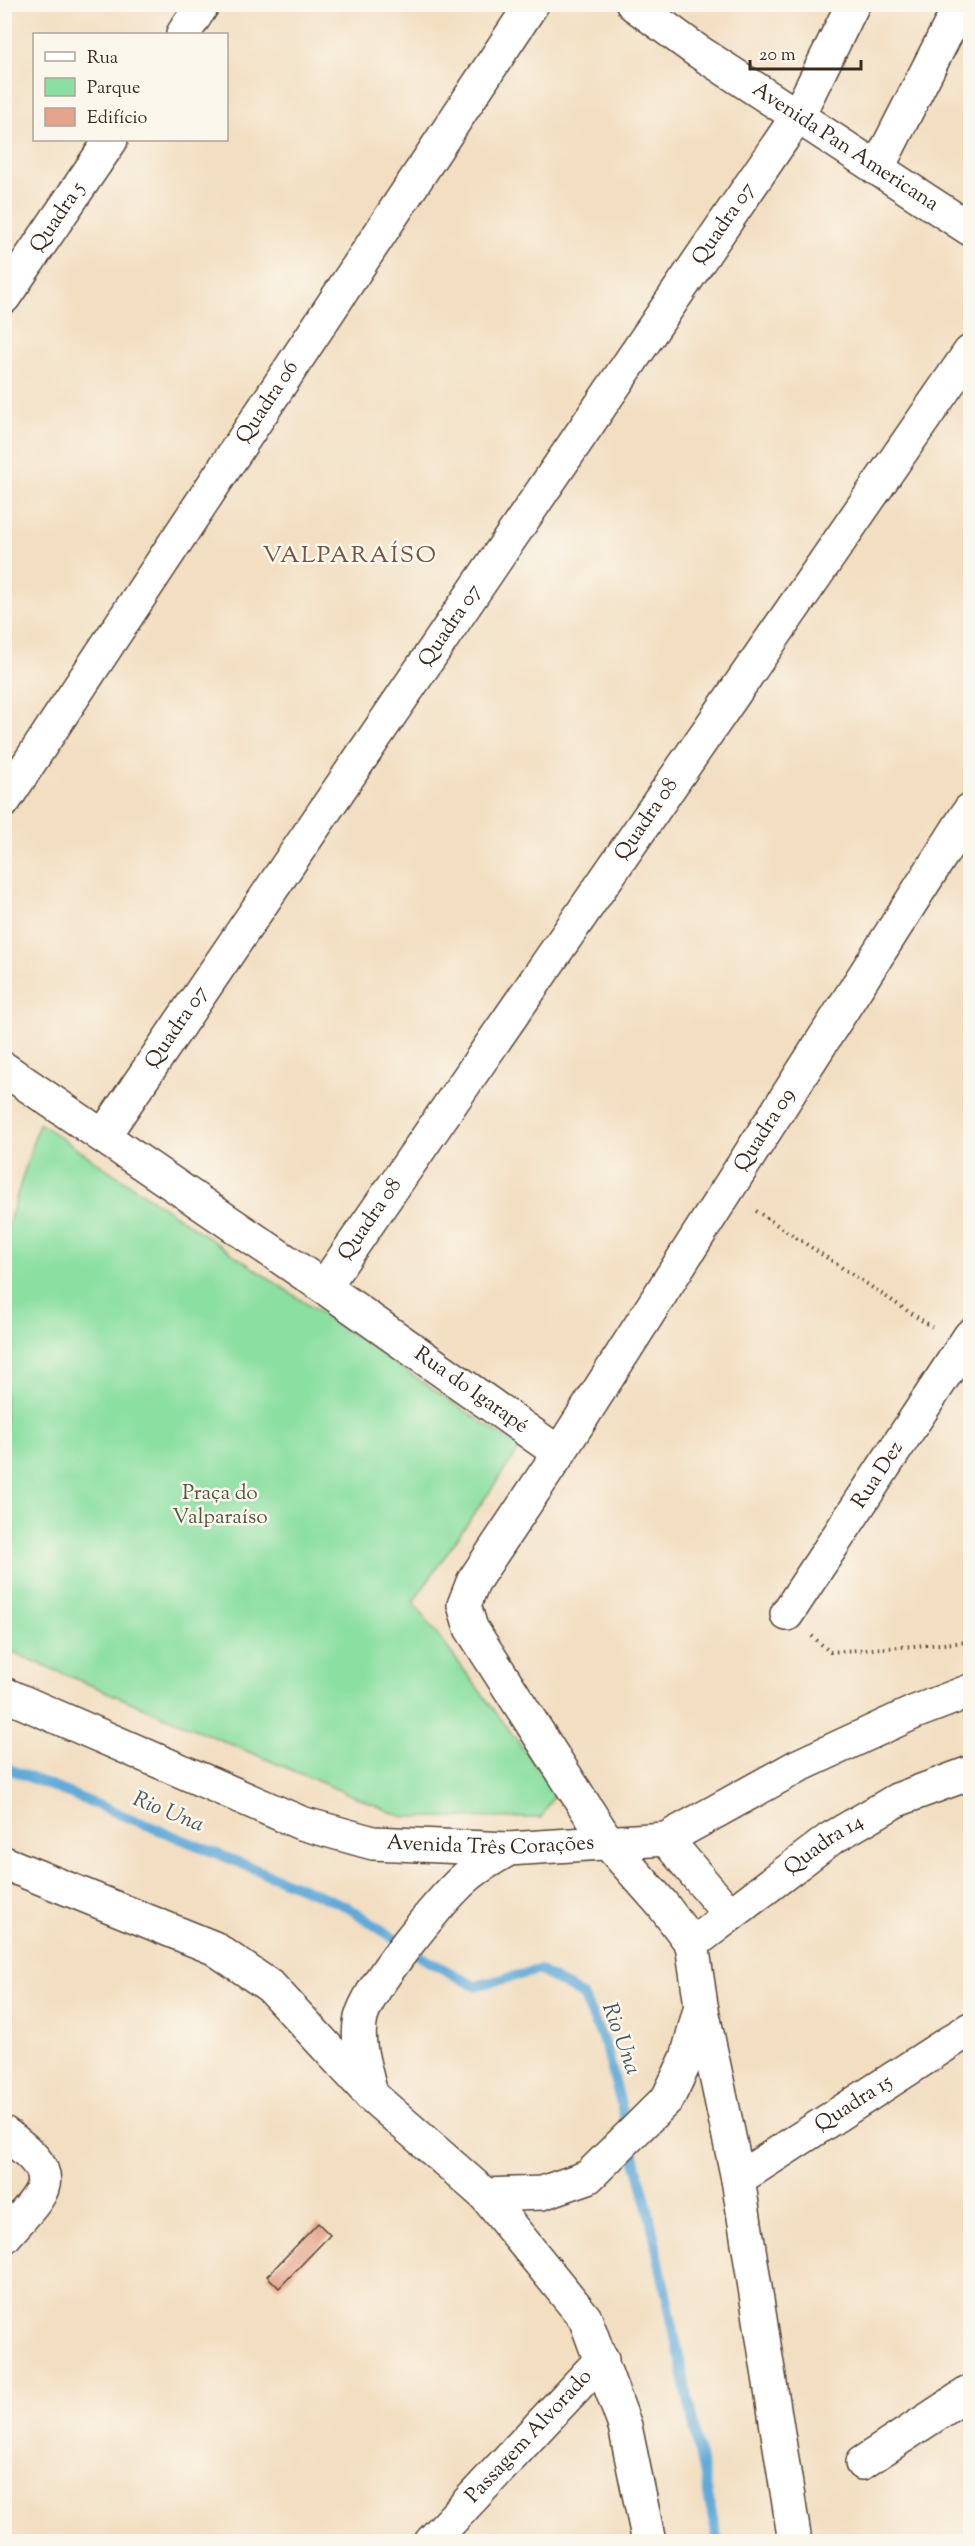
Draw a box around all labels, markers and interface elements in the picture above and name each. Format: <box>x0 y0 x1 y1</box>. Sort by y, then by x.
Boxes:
legend <box>33 33 228 141</box>
scale bar <box>750 33 861 71</box>
text: 20 m <box>759 43 796 69</box>
text: Rua <box>87 46 118 72</box>
street label: Avenida Pan Americana <box>746 75 945 220</box>
text: Parque <box>87 76 140 102</box>
text: Edifício <box>87 106 148 132</box>
street label: Quadra 5 <box>23 176 93 259</box>
street label: Quadra 07 <box>685 176 763 272</box>
street label: Quadra 06 <box>229 355 307 450</box>
district label: VALPARAÍSO <box>262 539 438 573</box>
street label: Quadra 07 <box>412 578 490 673</box>
street label: Quadra 08 <box>608 772 686 867</box>
street label: Quadra 07 <box>138 980 216 1075</box>
street label: Quadra 09 <box>727 1083 803 1178</box>
street label: Quadra 08 <box>331 1172 410 1267</box>
street label: Rua do Igarapé <box>408 1340 534 1442</box>
street label: Rua Dez <box>845 1436 911 1515</box>
park label: Praça do Valparaíso <box>172 1479 268 1533</box>
water label: Rio Una <box>128 1784 208 1842</box>
street label: Quadra 14 <box>778 1807 869 1883</box>
street label: Avenida Três Corações <box>386 1829 595 1864</box>
water label: Rio Una <box>592 1999 648 2079</box>
street label: Quadra 15 <box>809 2068 899 2140</box>
street label: Passagem Alvorado <box>459 2363 600 2511</box>

